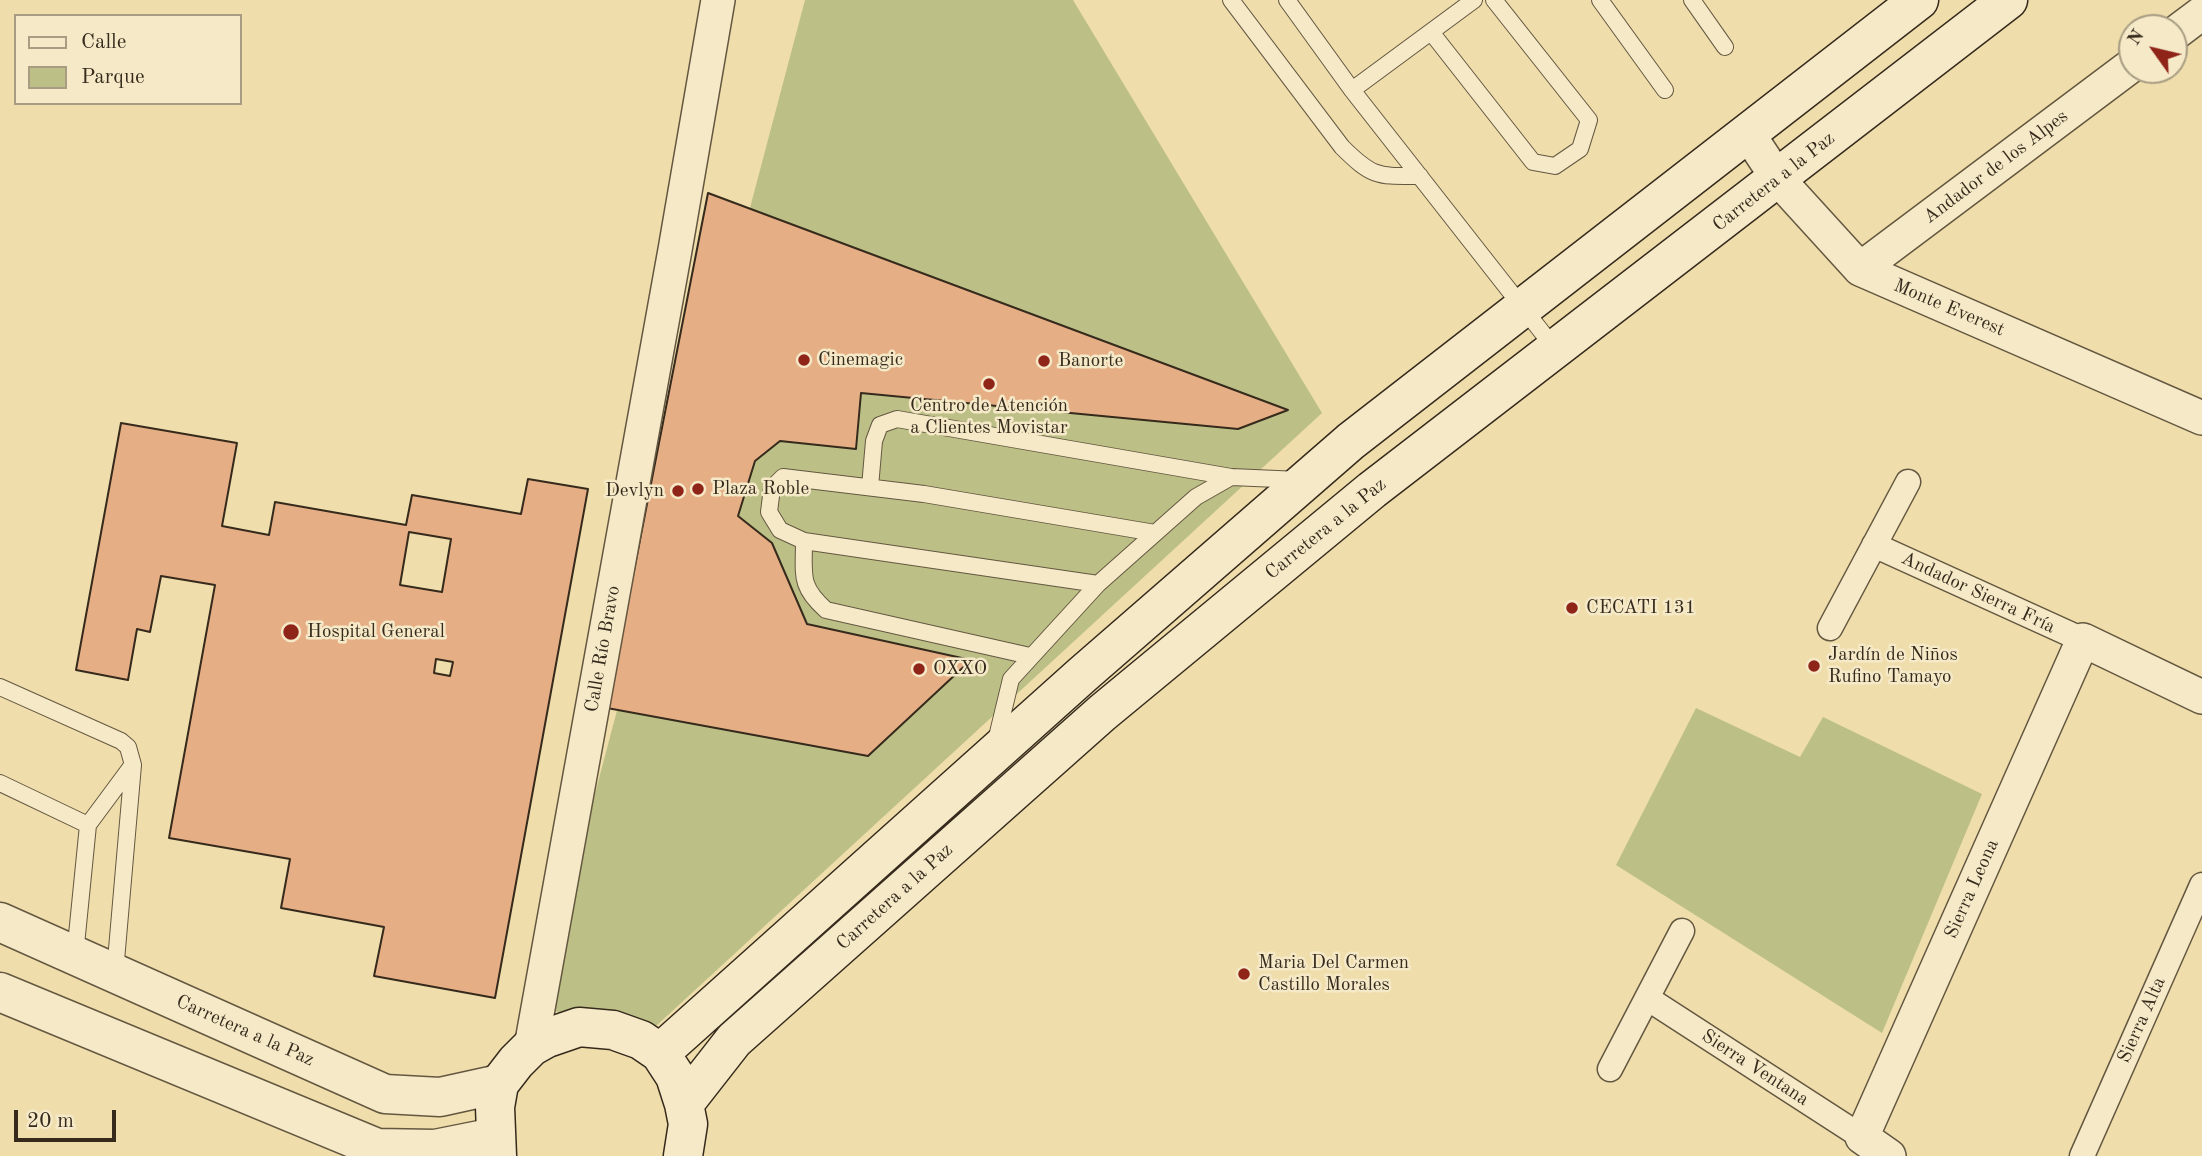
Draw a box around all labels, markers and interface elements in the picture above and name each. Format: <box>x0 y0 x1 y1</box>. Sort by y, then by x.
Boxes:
legend <box>14 14 242 105</box>
north arrow <box>2118 14 2188 84</box>
text: N <box>2125 27 2149 49</box>
text: Calle <box>81 32 126 53</box>
text: Parque <box>81 67 145 88</box>
street label: Andador de los Alpes <box>1919 105 2073 229</box>
street label: Carretera a la Paz <box>1708 127 1840 237</box>
street label: Monte Everest <box>1890 274 2008 342</box>
place label: Cinemagic <box>818 349 903 371</box>
place label: Banorte <box>1058 350 1123 372</box>
marker: Cinemagic <box>796 352 812 368</box>
marker: Banorte <box>1036 353 1052 369</box>
marker: Centro de Atención a Clientes Movistar <box>981 376 997 392</box>
place label: Centro de Atención a Clientes Movistar <box>910 395 1068 439</box>
street label: Carretera a la Paz <box>1261 473 1391 585</box>
place label: Plaza Roble <box>712 478 809 500</box>
place label: Devlyn <box>605 480 664 502</box>
marker: Plaza Roble <box>690 481 706 497</box>
marker: Devlyn <box>670 483 686 499</box>
street label: Andador Sierra Fría <box>1897 547 2059 639</box>
street label: Calle Río Bravo <box>581 584 625 714</box>
place label: CECATI 131 <box>1586 597 1696 619</box>
marker: CECATI 131 <box>1564 600 1580 616</box>
place label: Hospital General <box>307 621 445 643</box>
marker: Hospital General <box>281 622 301 642</box>
place label: Jardín de Niños Rufino Tamayo <box>1828 644 1958 688</box>
place label: OXXO <box>933 658 987 680</box>
marker: Jardín de Niños Rufino Tamayo <box>1806 658 1822 674</box>
marker: OXXO <box>911 661 927 677</box>
street label: Sierra Leona <box>1940 836 2004 942</box>
street label: Carretera a la Paz <box>832 839 958 955</box>
place label: Maria Del Carmen Castillo Morales <box>1258 952 1409 996</box>
marker: Maria Del Carmen Castillo Morales <box>1236 966 1252 982</box>
street label: Sierra Alta <box>2113 974 2171 1066</box>
street label: Carretera a la Paz <box>172 990 318 1072</box>
street label: Sierra Ventana <box>1697 1025 1813 1111</box>
scale bar <box>18 1096 119 1140</box>
text: 20 m <box>27 1111 74 1132</box>

